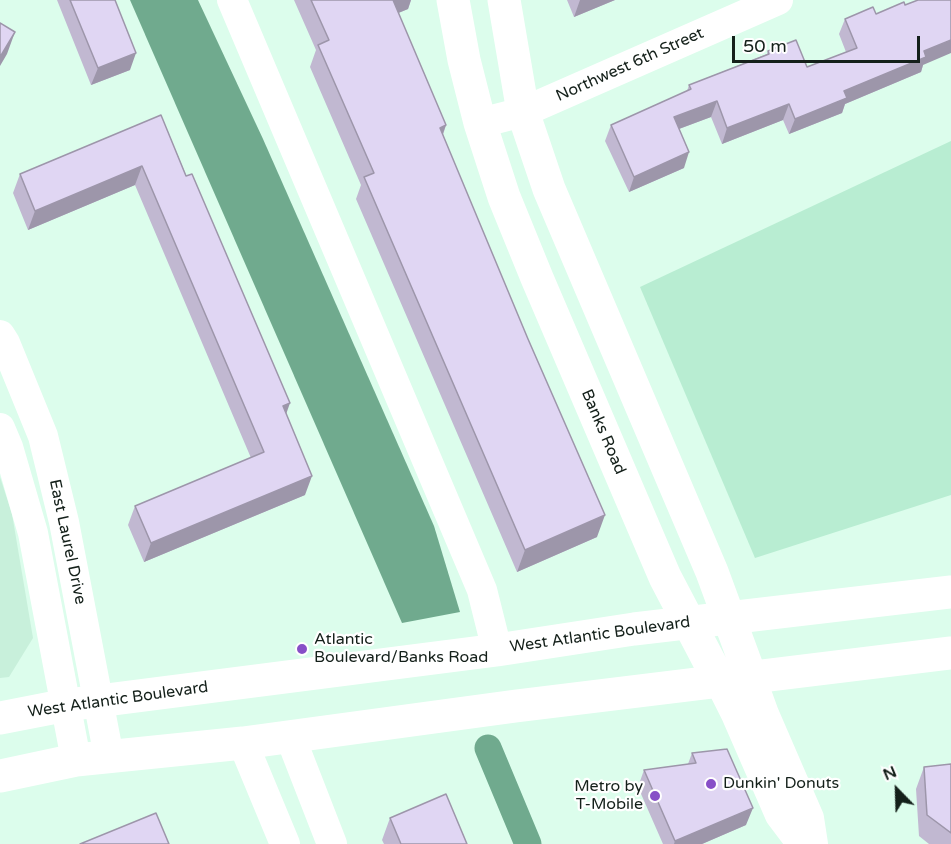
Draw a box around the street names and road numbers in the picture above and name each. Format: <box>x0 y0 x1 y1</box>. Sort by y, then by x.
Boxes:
street label: Northwest 6th Street <box>553 24 707 106</box>
street label: Banks Road <box>576 387 630 477</box>
street label: East Laurel Drive <box>44 478 90 606</box>
street label: West Atlantic Boulevard <box>508 613 692 657</box>
street label: West Atlantic Boulevard <box>26 678 210 722</box>

